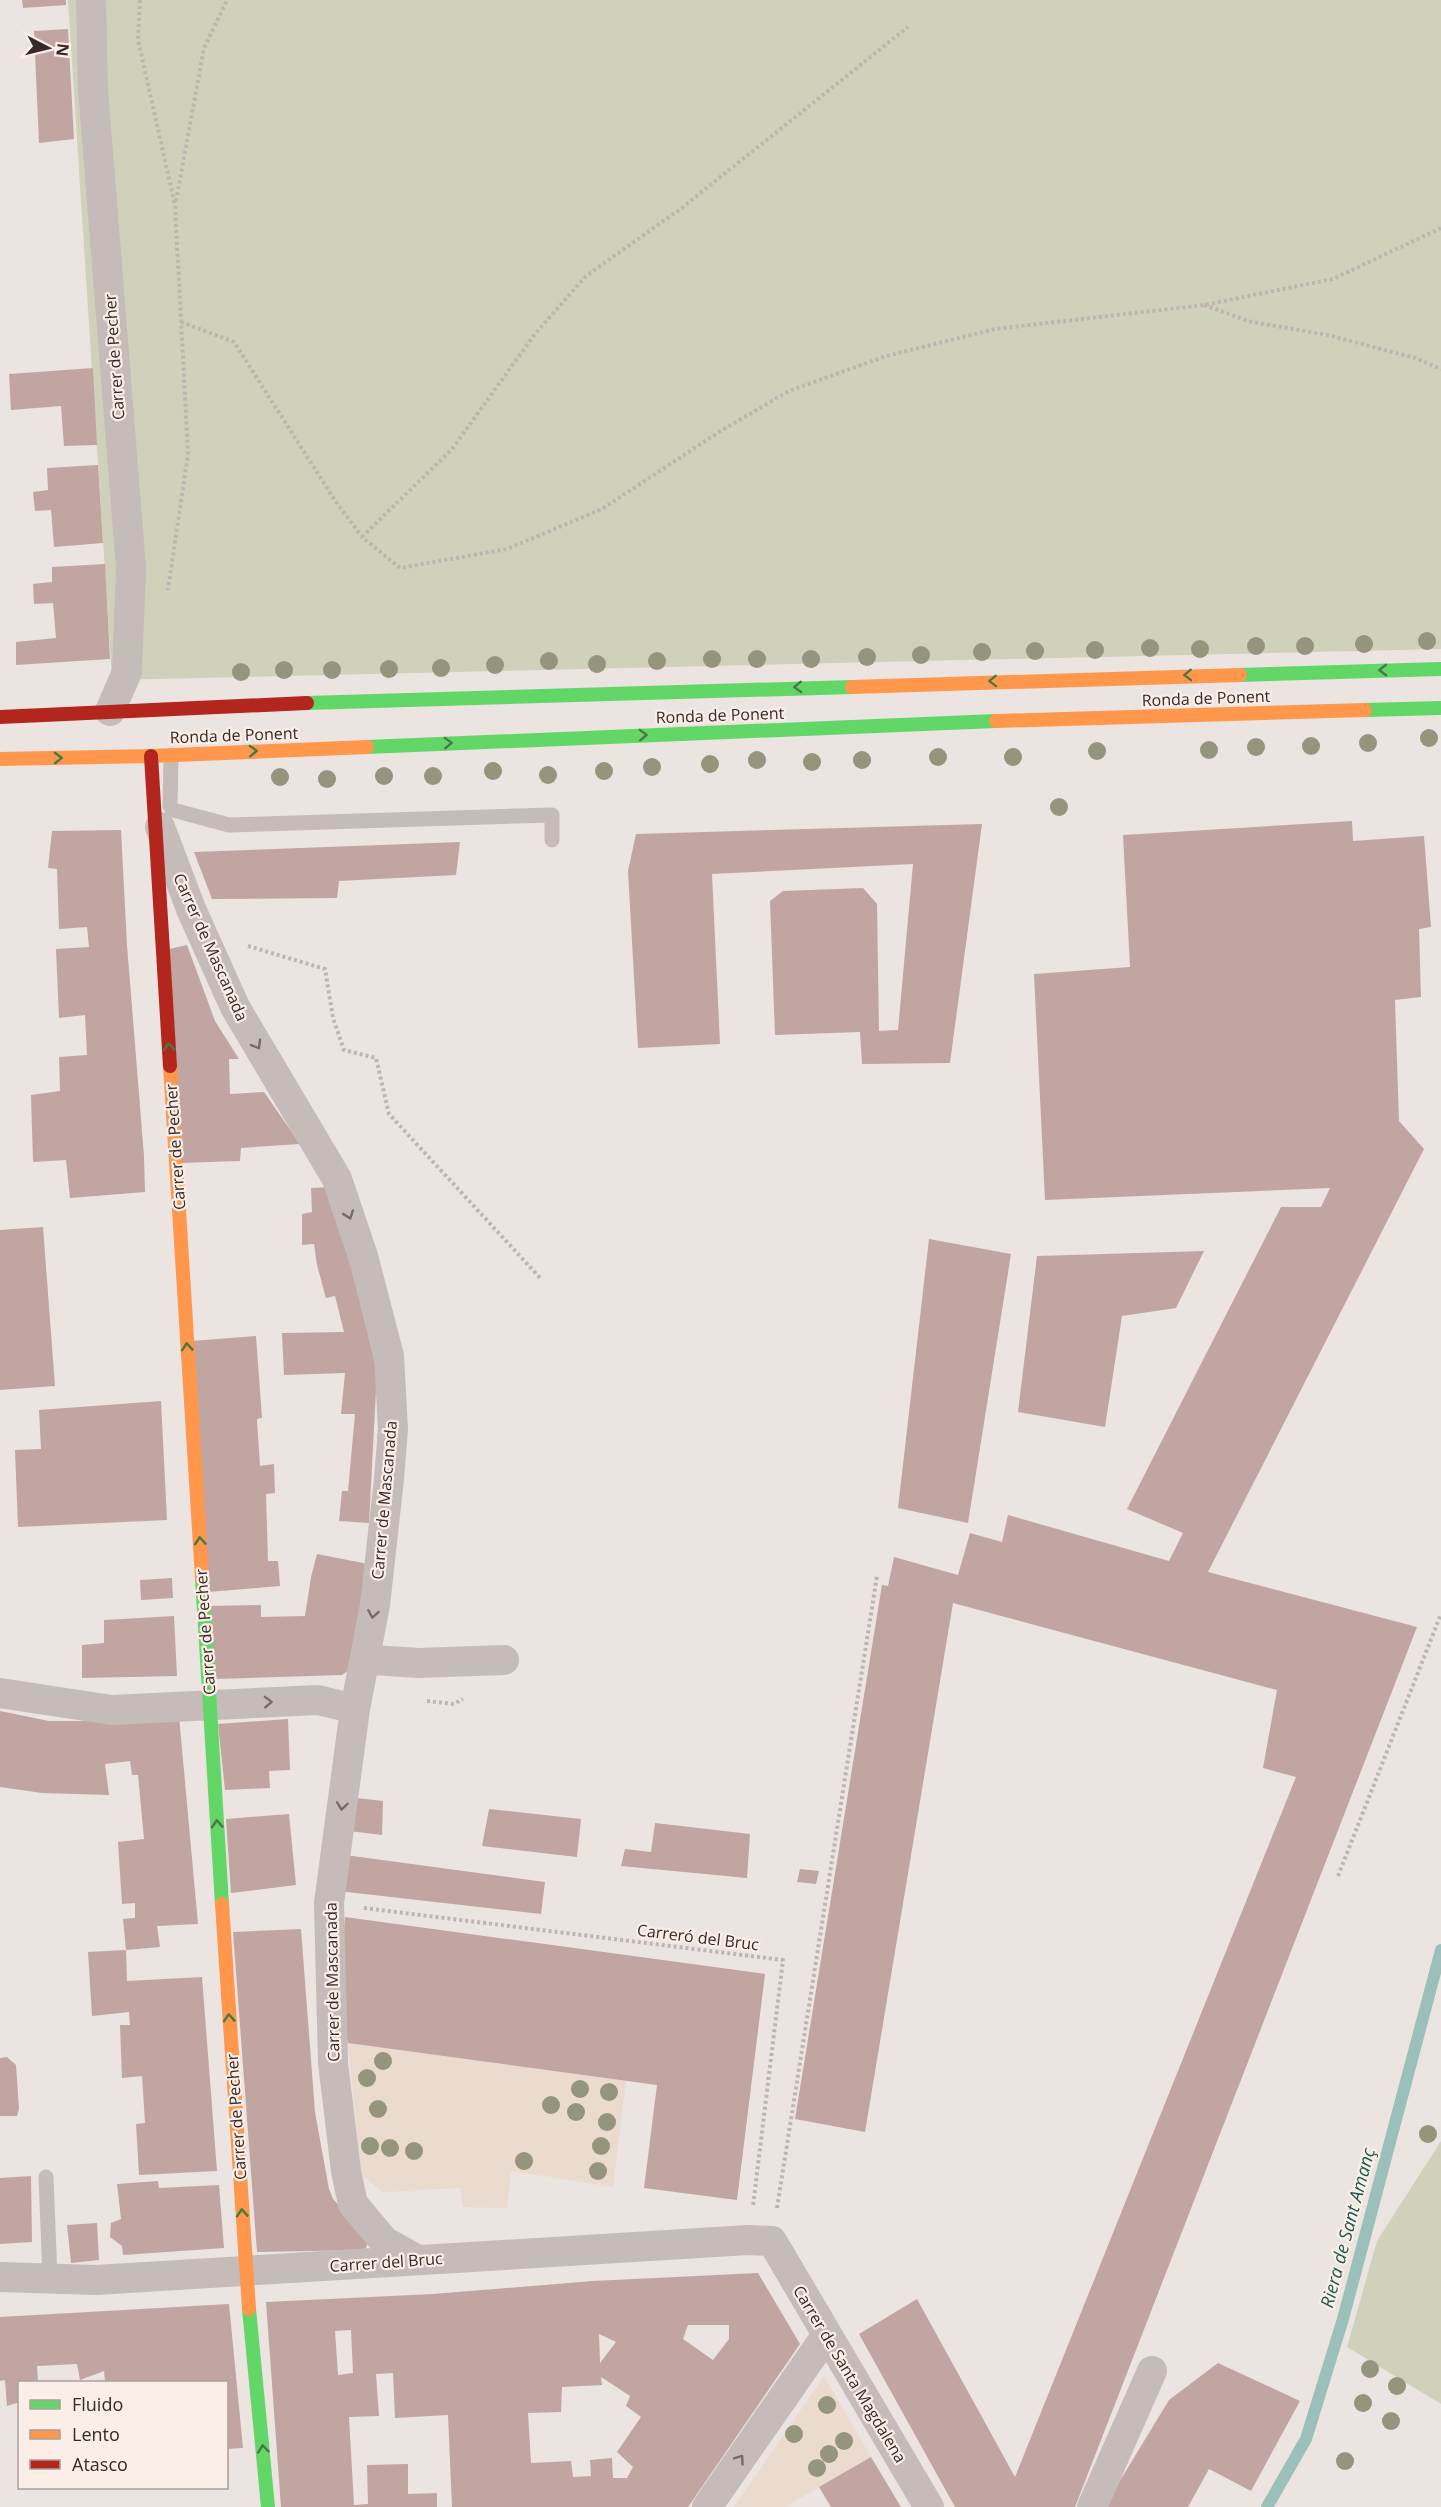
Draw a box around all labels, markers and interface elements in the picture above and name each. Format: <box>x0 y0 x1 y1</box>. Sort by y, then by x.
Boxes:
north arrow <box>18 18 78 78</box>
text: N <box>51 42 75 58</box>
street label: Carrer de Pecher <box>99 293 129 421</box>
one-way arrow <box>1378 664 1387 676</box>
one-way arrow <box>1183 669 1192 682</box>
one-way arrow <box>988 675 997 687</box>
one-way arrow <box>793 681 802 693</box>
street label: Ronda de Ponent <box>1141 685 1271 711</box>
street label: Ronda de Ponent <box>655 702 785 728</box>
street label: Ronda de Ponent <box>169 722 299 748</box>
one-way arrow <box>639 728 648 741</box>
one-way arrow <box>444 736 453 749</box>
one-way arrow <box>249 745 258 758</box>
one-way arrow <box>54 751 63 764</box>
street label: Carrer de Mascanada <box>169 870 253 1024</box>
one-way arrow <box>249 1039 261 1049</box>
one-way arrow <box>162 1043 175 1052</box>
street label: Carrer de Pecher <box>160 1083 190 1211</box>
one-way arrow <box>342 1209 354 1220</box>
one-way arrow <box>181 1342 194 1351</box>
street label: Carrer de Mascanada <box>366 1420 402 1580</box>
one-way arrow <box>193 1537 206 1546</box>
street label: Carrer de Pecher <box>190 1568 220 1696</box>
one-way arrow <box>367 1608 380 1618</box>
one-way arrow <box>264 1696 273 1709</box>
one-way arrow <box>337 1801 349 1811</box>
one-way arrow <box>211 1819 224 1828</box>
street label: Carrer de Mascanada <box>320 1902 344 2062</box>
street label: Carreró del Bruc <box>636 1919 761 1955</box>
one-way arrow <box>223 2014 236 2023</box>
street label: Carrer de Pecher <box>221 2053 251 2181</box>
water label: Riera de Sant Amanç <box>1314 2144 1380 2310</box>
one-way arrow <box>235 2208 248 2217</box>
street label: Carrer del Bruc <box>329 2247 443 2277</box>
street label: Carrer de Santa Magdalena <box>788 2281 912 2467</box>
legend <box>18 2381 228 2489</box>
text: Fluido <box>72 2392 123 2416</box>
text: Lento <box>72 2422 120 2446</box>
one-way arrow <box>257 2444 270 2453</box>
text: Atasco <box>72 2452 128 2476</box>
one-way arrow <box>733 2455 744 2466</box>

